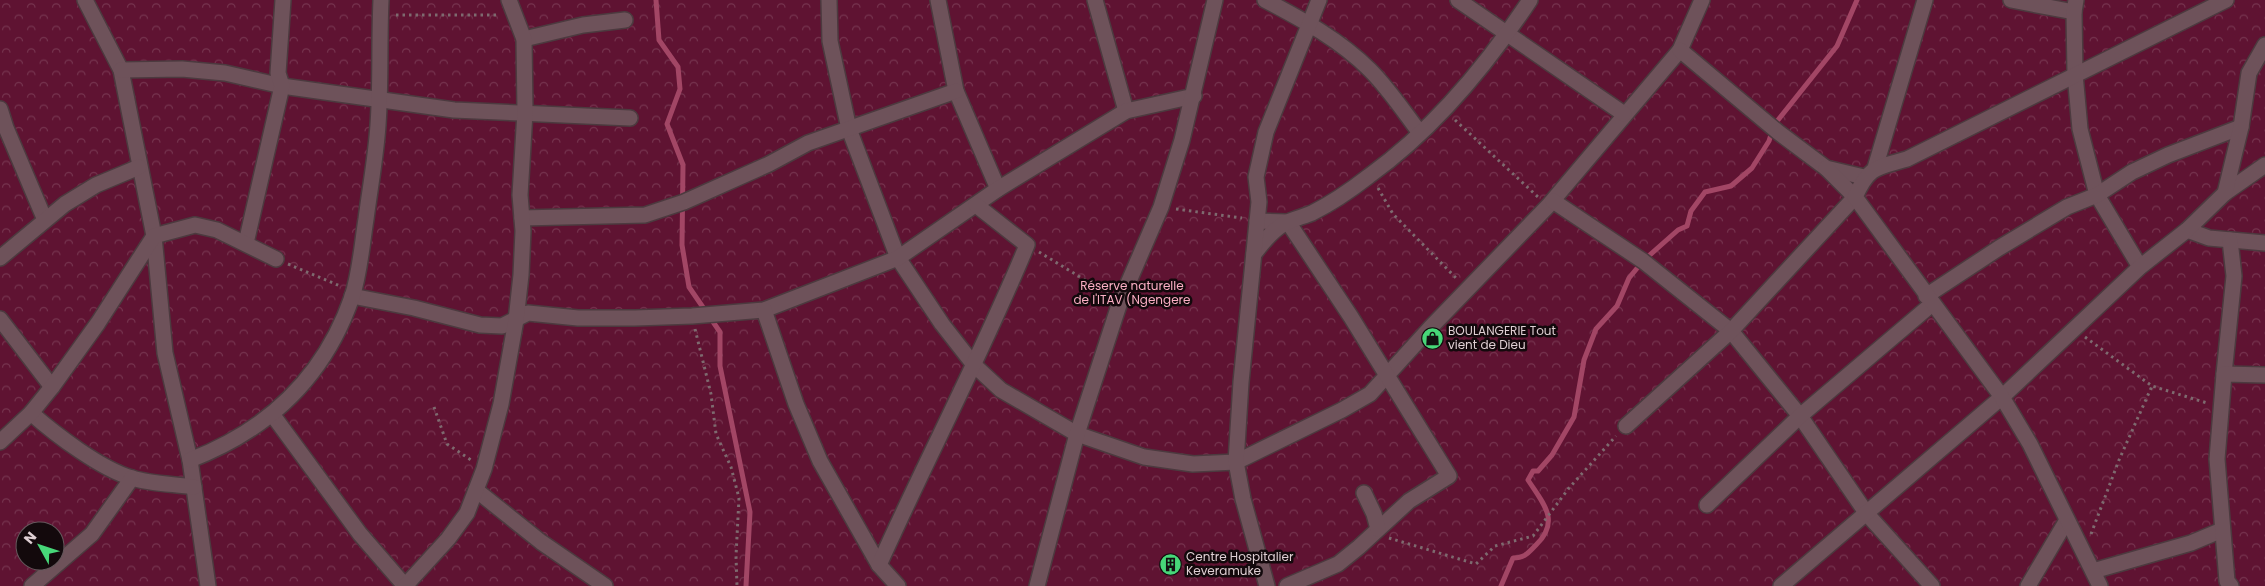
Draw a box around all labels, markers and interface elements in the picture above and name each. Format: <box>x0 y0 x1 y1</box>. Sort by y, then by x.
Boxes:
park label: Réserve naturelle de l'ITAV (Ngengere <box>1073 277 1191 308</box>
place label: BOULANGERIE Tout vient de Dieu <box>1448 322 1556 353</box>
shop icon: BOULANGERIE Tout vient de Dieu <box>1420 326 1444 350</box>
north arrow <box>15 521 65 571</box>
text: N <box>19 527 41 548</box>
place label: Centre Hospitalier Keveramuke <box>1186 548 1294 579</box>
building icon: Centre Hospitalier Keveramuke <box>1158 552 1182 576</box>

